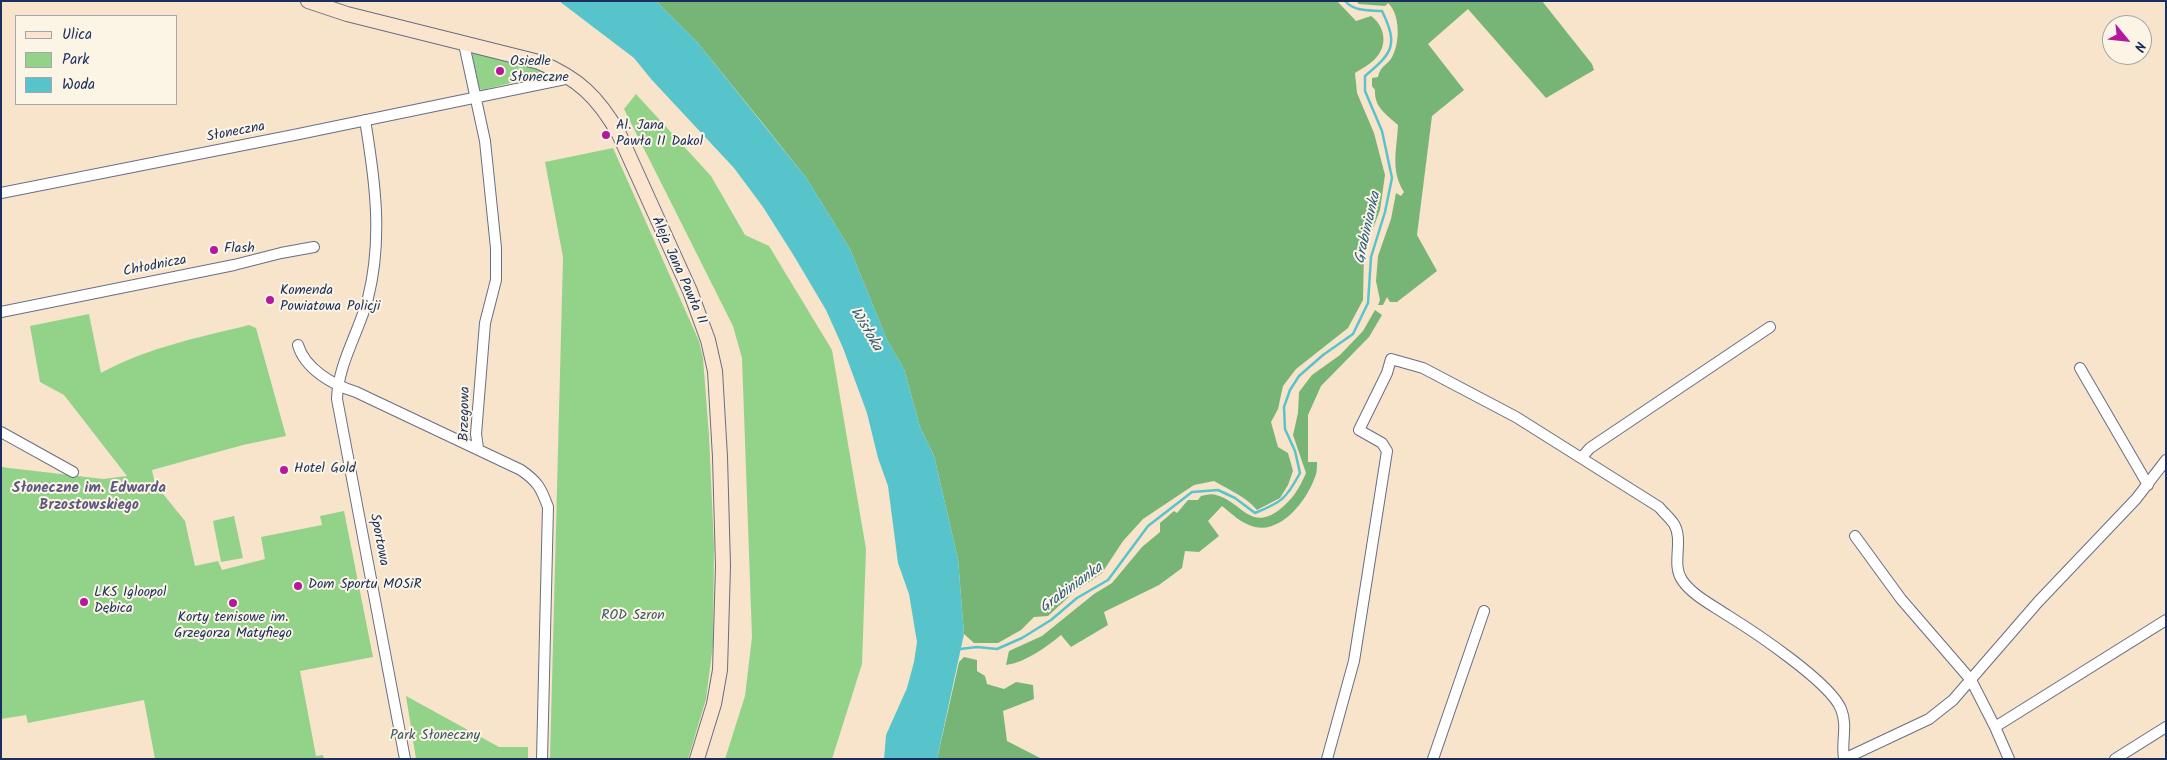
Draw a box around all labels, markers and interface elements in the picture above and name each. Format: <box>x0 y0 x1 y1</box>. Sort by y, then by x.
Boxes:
legend <box>15 15 178 105</box>
north arrow <box>2102 15 2152 65</box>
text: Ulica <box>62 23 92 47</box>
text: N <box>2128 38 2151 56</box>
text: Park <box>62 48 89 72</box>
place label: Osiedle Słoneczne <box>510 55 569 88</box>
marker: Osiedle Słoneczne <box>494 65 506 77</box>
text: Woda <box>62 73 95 97</box>
street label: Słoneczna <box>205 119 267 147</box>
place label: Al. Jana Pawła II Dakol <box>616 119 703 152</box>
marker: Al. Jana Pawła II Dakol <box>600 129 612 141</box>
water label: Grabinianka <box>1352 190 1386 266</box>
street label: Aleja Jana Pawła II <box>647 214 709 328</box>
place label: Flash <box>224 242 255 258</box>
marker: Flash <box>208 244 220 256</box>
street label: Chłodnicza <box>122 253 188 281</box>
place label: Komenda Powiatowa Policji <box>280 284 380 316</box>
marker: Komenda Powiatowa Policji <box>264 294 276 306</box>
water label: Wisłoka <box>845 305 885 355</box>
street label: Brzegowa <box>457 386 475 442</box>
place label: Hotel Gold <box>294 462 356 478</box>
marker: Hotel Gold <box>278 464 290 476</box>
district label: Słoneczne im. Edwarda Brzostowskiego <box>12 480 166 515</box>
street label: Sportowa <box>365 512 391 568</box>
water label: Grabinianka <box>1037 560 1107 618</box>
place label: Dom Sportu MOSiR <box>308 578 422 594</box>
marker: Dom Sportu MOSiR <box>292 580 304 592</box>
place label: LKS Igloopol Dębica <box>94 586 167 618</box>
marker: LKS Igloopol Dębica <box>78 596 90 608</box>
marker: Korty tenisowe im. Grzegorza Matyfiego <box>227 597 239 609</box>
park label: ROD Szron <box>601 609 665 625</box>
place label: Korty tenisowe im. Grzegorza Matyfiego <box>174 611 292 644</box>
park label: Park Słoneczny <box>390 729 480 745</box>

